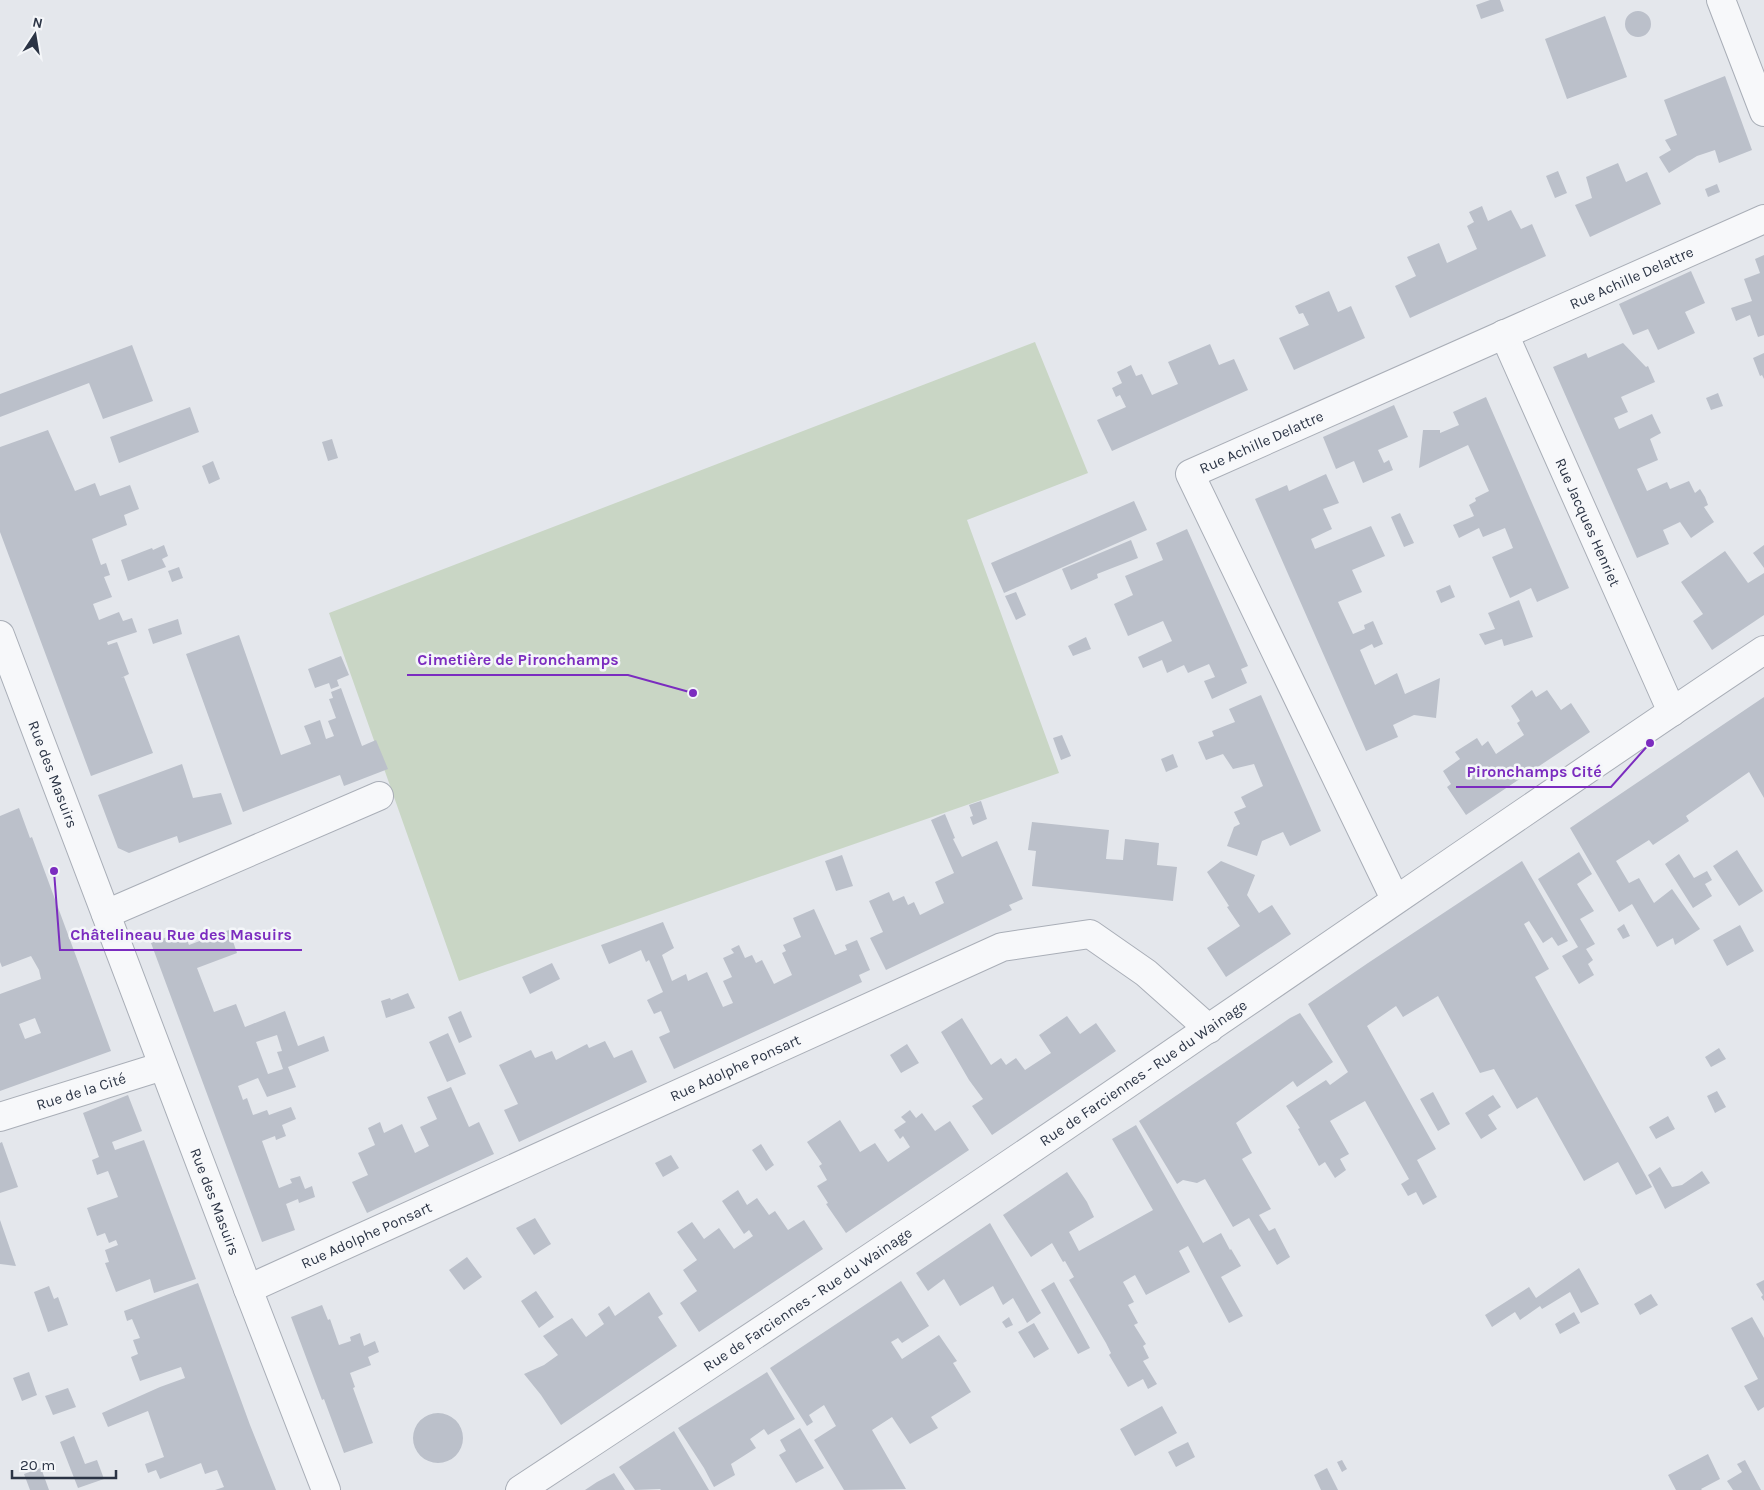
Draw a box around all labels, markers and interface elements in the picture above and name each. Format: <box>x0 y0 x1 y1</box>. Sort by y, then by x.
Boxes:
north arrow <box>10 10 60 60</box>
text: N <box>31 13 44 32</box>
street label: Rue Achille Delattre <box>1567 242 1696 313</box>
street label: Rue Achille Delattre <box>1197 407 1326 478</box>
street label: Rue Jacques Henriet <box>1551 455 1624 590</box>
callout: Cimetière de Pironchamps <box>407 644 628 675</box>
text: Cimetière de Pironchamps <box>417 650 619 669</box>
street label: Rue des Masuirs <box>24 718 81 831</box>
callout: Pironchamps Cité <box>1456 756 1611 787</box>
text: Pironchamps Cité <box>1466 762 1602 781</box>
callout: Châtelineau Rue des Masuirs <box>60 919 302 950</box>
text: Châtelineau Rue des Masuirs <box>70 925 292 944</box>
street label: Rue de Farciennes - Rue du Wainage <box>1036 996 1250 1150</box>
street label: Rue Adolphe Ponsart <box>667 1030 804 1105</box>
street label: Rue de la Cité <box>34 1069 128 1114</box>
street label: Rue des Masuirs <box>186 1145 243 1258</box>
street label: Rue Adolphe Ponsart <box>298 1198 435 1273</box>
street label: Rue de Farciennes - Rue du Wainage <box>700 1223 915 1375</box>
scale bar <box>12 1448 116 1480</box>
text: 20 m <box>20 1456 55 1474</box>

